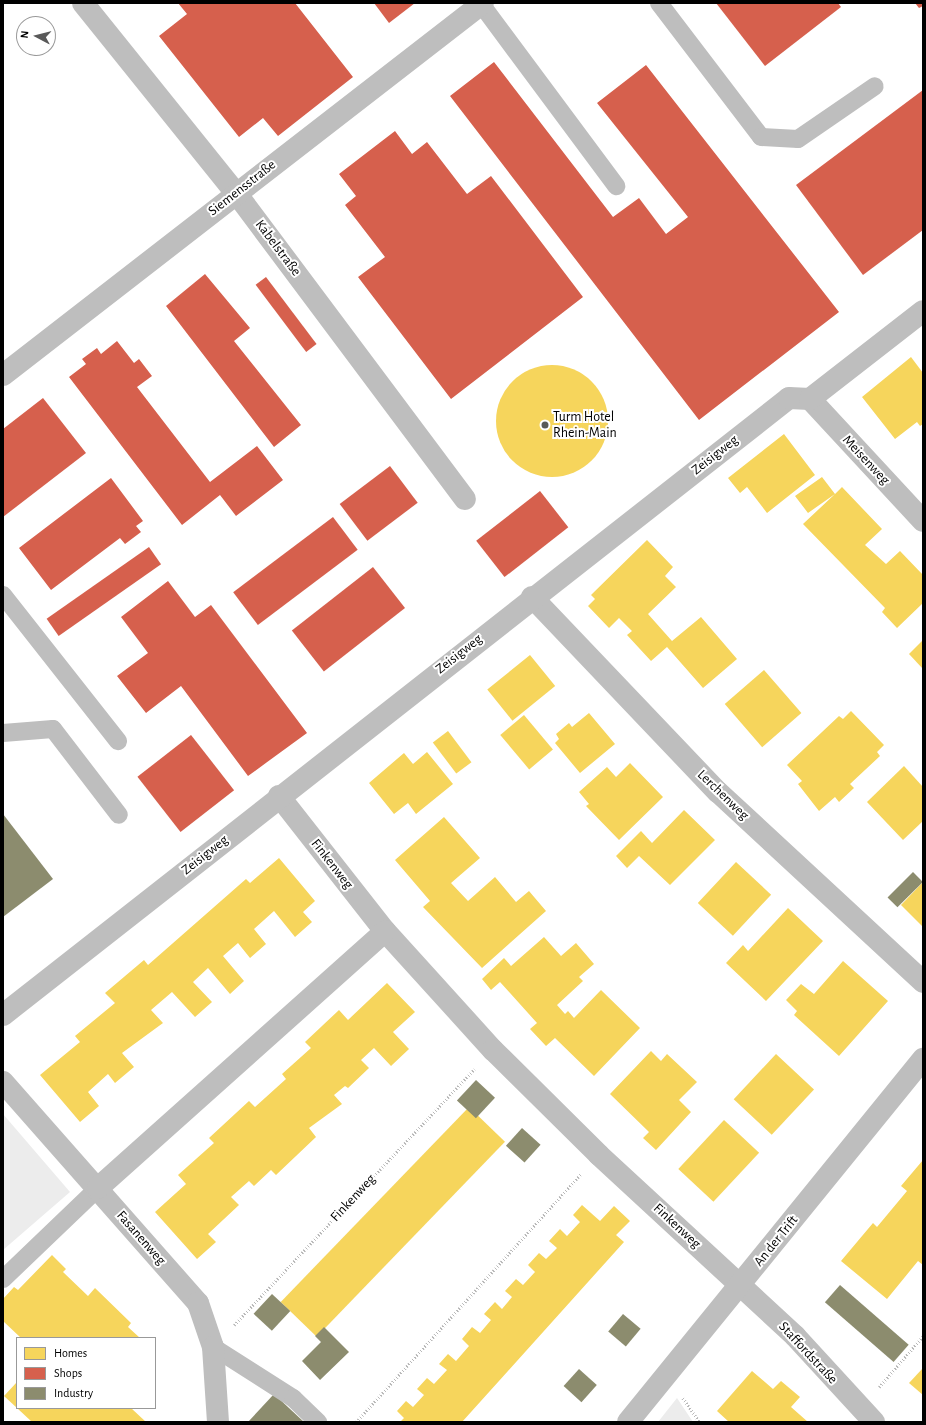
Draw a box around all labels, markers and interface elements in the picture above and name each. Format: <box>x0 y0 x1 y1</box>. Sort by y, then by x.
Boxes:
north arrow <box>16 16 56 56</box>
text: N <box>19 30 31 39</box>
street label: Siemensstraße <box>205 156 279 220</box>
street label: Kabelstraße <box>251 217 305 279</box>
place label: Turm Hotel Rhein-Main <box>553 409 617 442</box>
marker: Turm Hotel Rhein-Main <box>540 420 550 430</box>
street label: Zeisigweg <box>688 432 742 478</box>
street label: Meisenweg <box>839 432 893 488</box>
street label: Zeisigweg <box>432 631 486 677</box>
street label: Lerchenweg <box>694 766 752 824</box>
street label: Zeisigweg <box>178 832 232 878</box>
street label: Finkenweg <box>307 836 357 892</box>
street label: Finkenweg <box>327 1171 379 1225</box>
street label: Finkenweg <box>650 1200 704 1252</box>
street label: Fasanenweg <box>113 1207 169 1269</box>
street label: An der Trift <box>750 1212 802 1270</box>
street label: Staffordstraße <box>775 1318 841 1388</box>
legend <box>16 1337 156 1409</box>
text: Homes <box>54 1347 87 1359</box>
text: Shops <box>54 1367 82 1379</box>
text: Industry <box>54 1387 93 1399</box>

